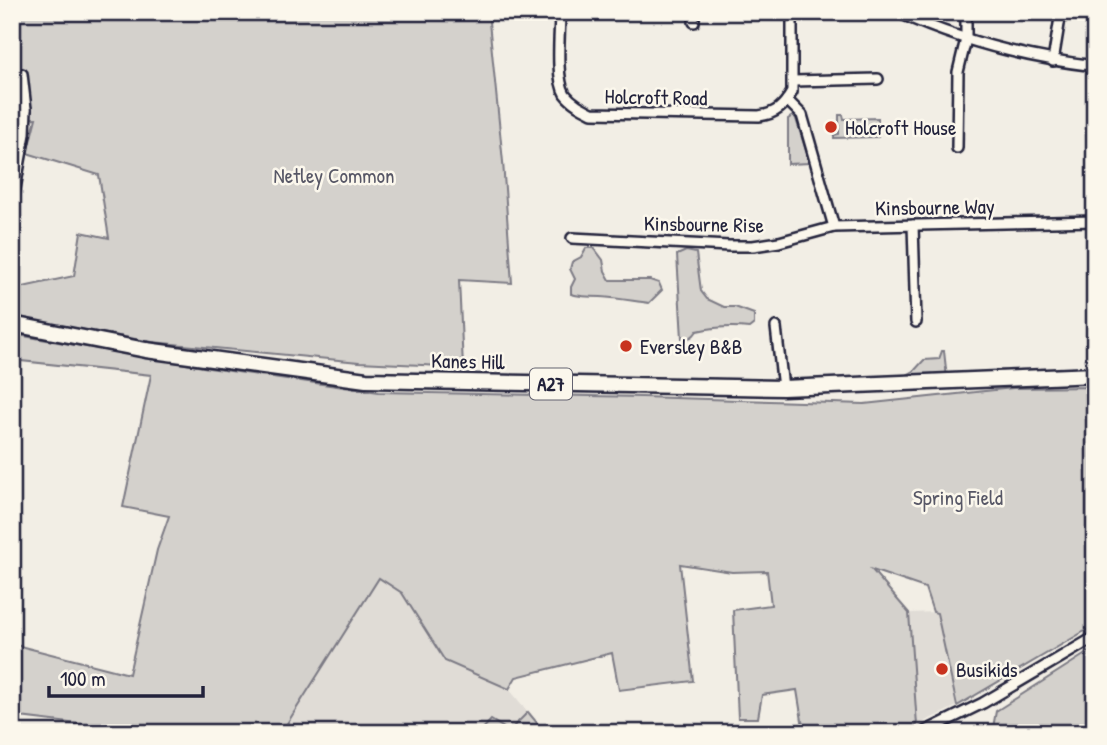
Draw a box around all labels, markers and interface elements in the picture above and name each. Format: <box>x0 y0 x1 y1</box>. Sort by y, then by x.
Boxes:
street label: Holcroft Road <box>604 82 708 112</box>
place label: Holcroft House <box>845 113 956 142</box>
marker: Holcroft House <box>823 119 839 135</box>
park label: Netley Common <box>274 161 394 190</box>
street label: Kinsbourne Way <box>875 191 995 223</box>
street label: Kinsbourne Rise <box>644 208 764 240</box>
place label: Eversley B&B <box>640 332 742 361</box>
marker: Eversley B&B <box>618 338 634 354</box>
street label: Kanes Hill <box>431 346 506 376</box>
road number: A27 <box>530 368 572 400</box>
park label: Spring Field <box>913 483 1003 512</box>
scale bar <box>49 654 203 698</box>
place label: Busikids <box>956 655 1018 684</box>
marker: Busikids <box>934 661 950 677</box>
text: 100 m <box>60 664 106 693</box>

